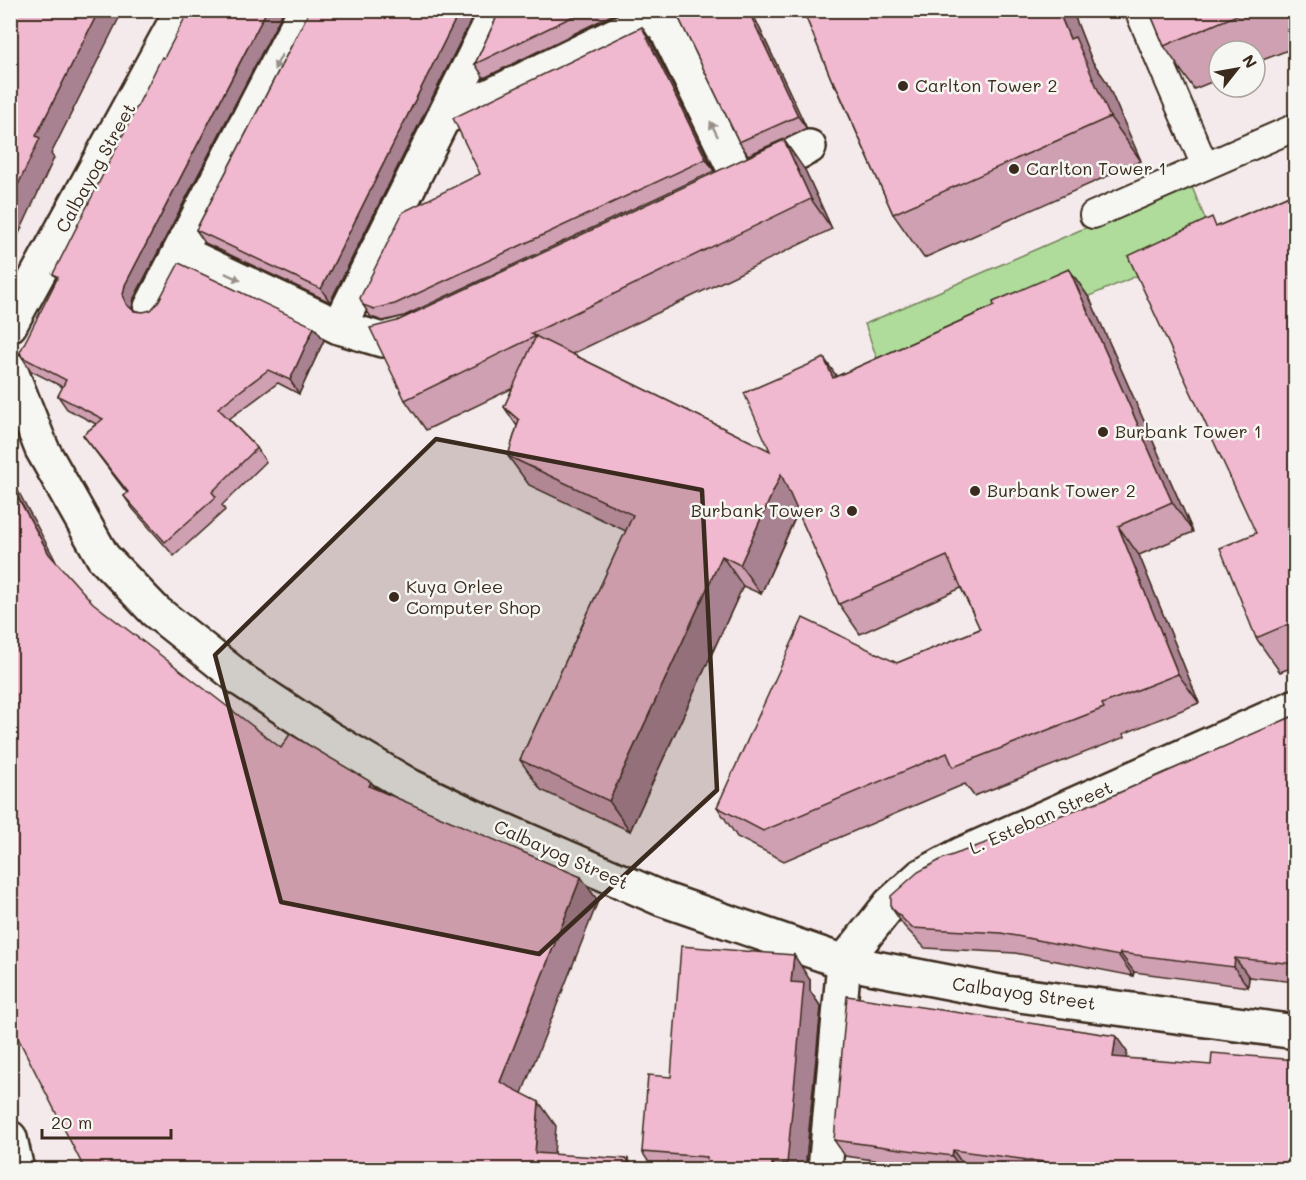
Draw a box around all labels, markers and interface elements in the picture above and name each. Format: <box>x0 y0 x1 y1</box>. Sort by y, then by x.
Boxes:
north arrow <box>1207 39 1267 99</box>
text: N <box>1238 50 1262 72</box>
one-way arrow <box>273 54 283 71</box>
place label: Carlton Tower 2 <box>915 73 1058 97</box>
marker: Carlton Tower 2 <box>896 79 910 93</box>
street label: Calbayog Street <box>50 98 141 237</box>
one-way arrow <box>709 120 719 137</box>
place label: Carlton Tower 1 <box>1026 156 1167 180</box>
marker: Carlton Tower 1 <box>1007 162 1021 176</box>
one-way arrow <box>224 273 241 282</box>
place label: Burbank Tower 1 <box>1115 419 1262 443</box>
marker: Burbank Tower 1 <box>1096 425 1110 439</box>
place label: Burbank Tower 2 <box>987 478 1136 502</box>
marker: Burbank Tower 2 <box>968 484 982 498</box>
place label: Burbank Tower 3 <box>691 498 840 522</box>
marker: Burbank Tower 3 <box>845 504 859 518</box>
place label: Kuya Orlee Computer Shop <box>406 574 541 619</box>
marker: Kuya Orlee Computer Shop <box>387 590 401 604</box>
street label: L. Esteban Street <box>965 775 1116 859</box>
street label: Calbayog Street <box>490 814 632 895</box>
street label: Calbayog Street <box>951 971 1098 1015</box>
scale bar <box>42 1102 171 1140</box>
text: 20 m <box>51 1110 92 1134</box>

